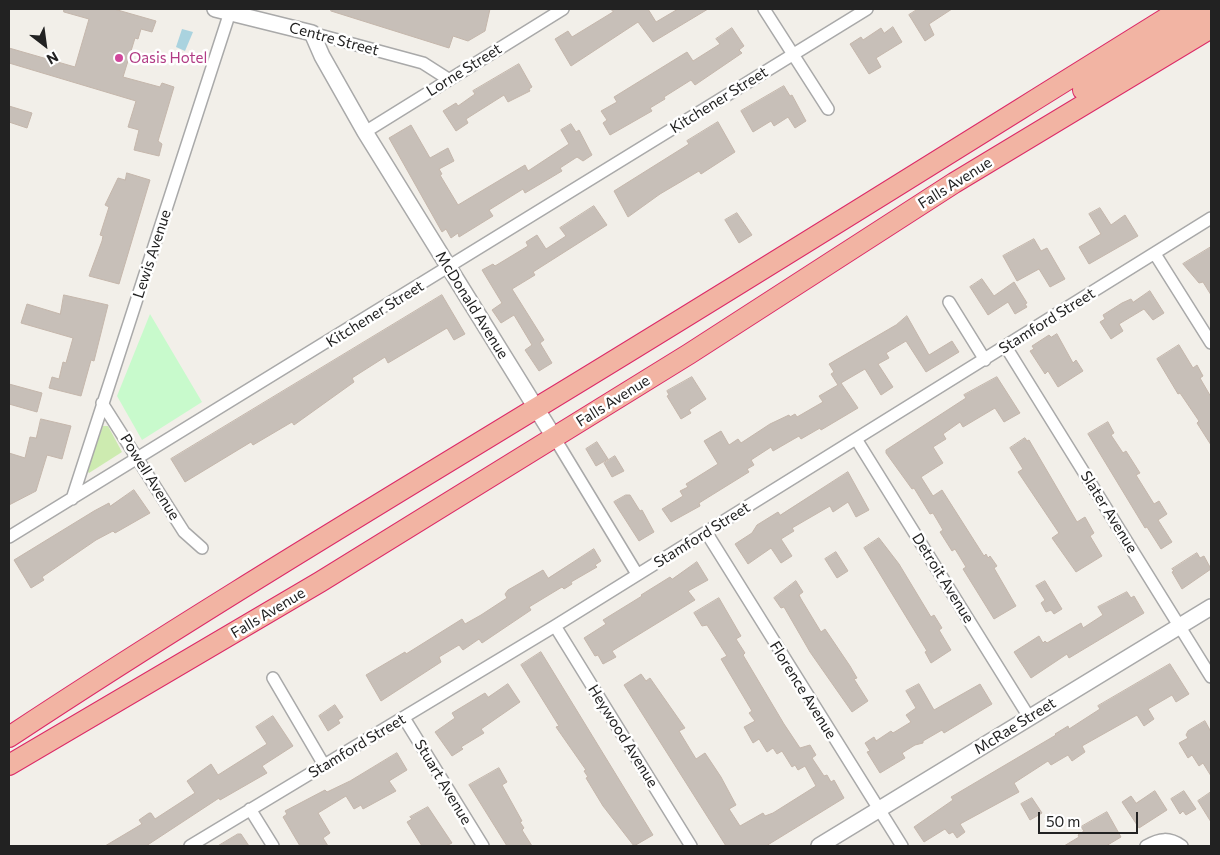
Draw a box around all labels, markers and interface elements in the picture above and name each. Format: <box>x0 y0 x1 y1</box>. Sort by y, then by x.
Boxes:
street label: Centre Street <box>287 18 381 60</box>
north arrow <box>20 20 70 70</box>
street label: Lorne Street <box>423 40 505 100</box>
text: N <box>44 48 62 68</box>
place label: Oasis Hotel <box>129 49 207 67</box>
marker: Oasis Hotel <box>113 52 125 64</box>
street label: Kitchener Street <box>667 63 771 137</box>
street label: Falls Avenue <box>915 153 995 213</box>
street label: Lewis Avenue <box>129 208 175 300</box>
street label: McDonald Avenue <box>432 248 512 362</box>
street label: Kitchener Street <box>323 277 427 351</box>
street label: Stamford Street <box>996 284 1098 358</box>
street label: Falls Avenue <box>573 371 653 431</box>
street label: Powell Avenue <box>116 431 184 523</box>
street label: Slater Avenue <box>1077 468 1141 556</box>
street label: Stamford Street <box>651 498 753 572</box>
street label: Detroit Avenue <box>908 530 978 626</box>
street label: Falls Avenue <box>228 584 308 642</box>
street label: Florence Avenue <box>766 638 840 742</box>
street label: Heywood Avenue <box>584 681 662 791</box>
street label: McRae Street <box>971 694 1059 758</box>
street label: Stamford Street <box>305 710 409 782</box>
street label: Stuart Avenue <box>411 736 475 828</box>
scale bar <box>1040 802 1140 834</box>
text: 50 m <box>1046 812 1080 830</box>

